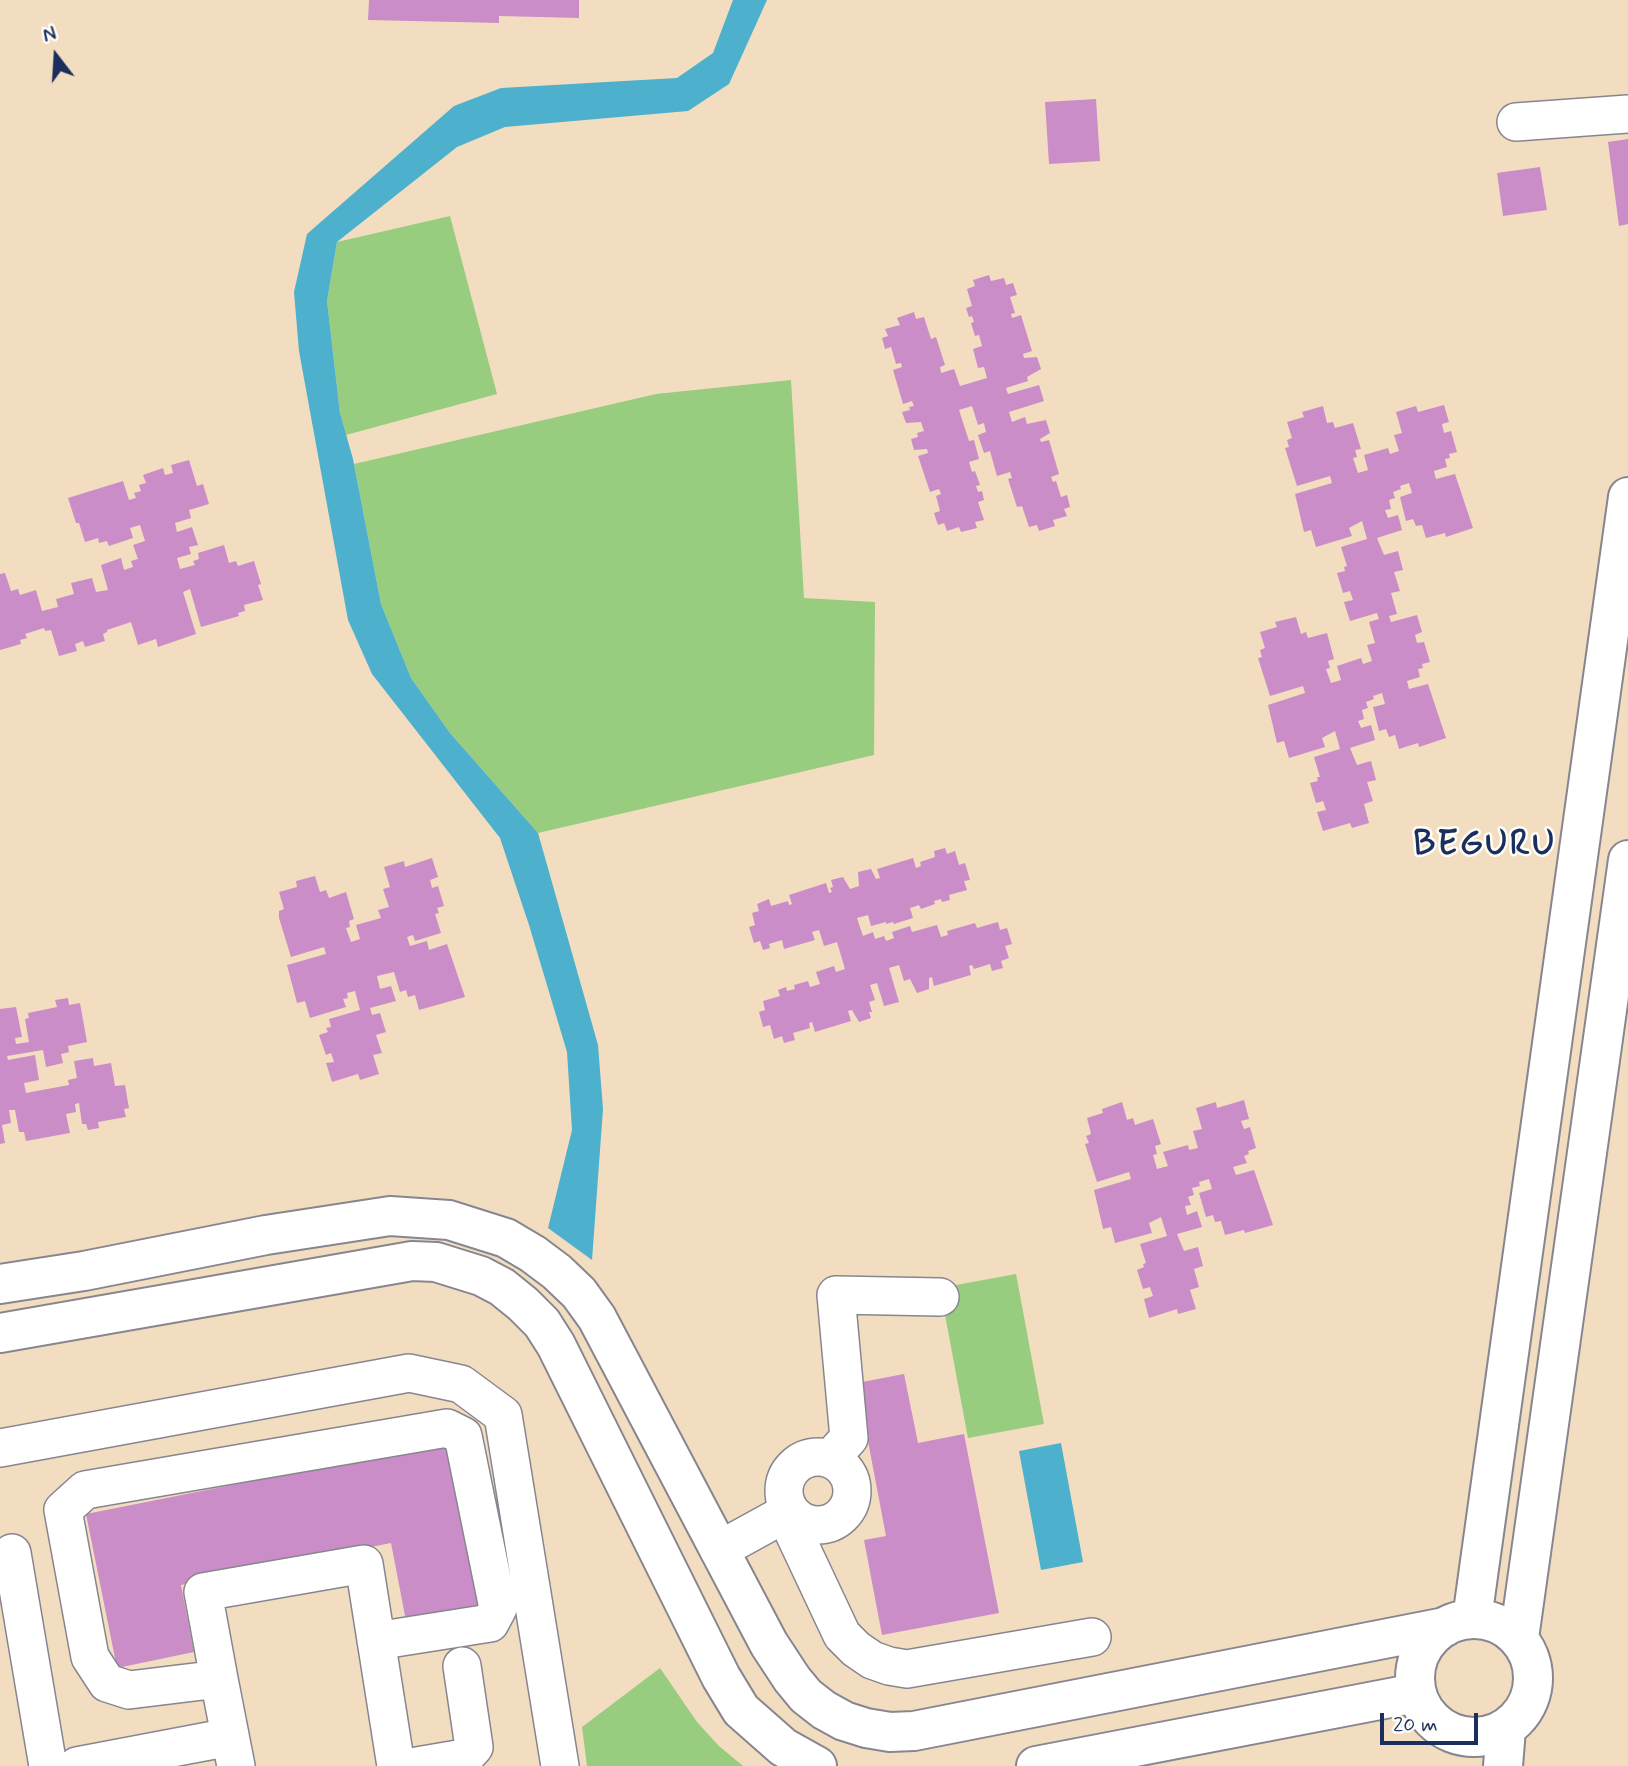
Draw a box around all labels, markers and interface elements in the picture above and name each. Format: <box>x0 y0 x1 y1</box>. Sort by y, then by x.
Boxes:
north arrow <box>21 21 91 91</box>
text: N <box>40 22 59 49</box>
district label: BEGURU <box>1413 826 1557 868</box>
scale bar <box>1383 1700 1481 1744</box>
text: 20 m <box>1393 1711 1438 1739</box>

